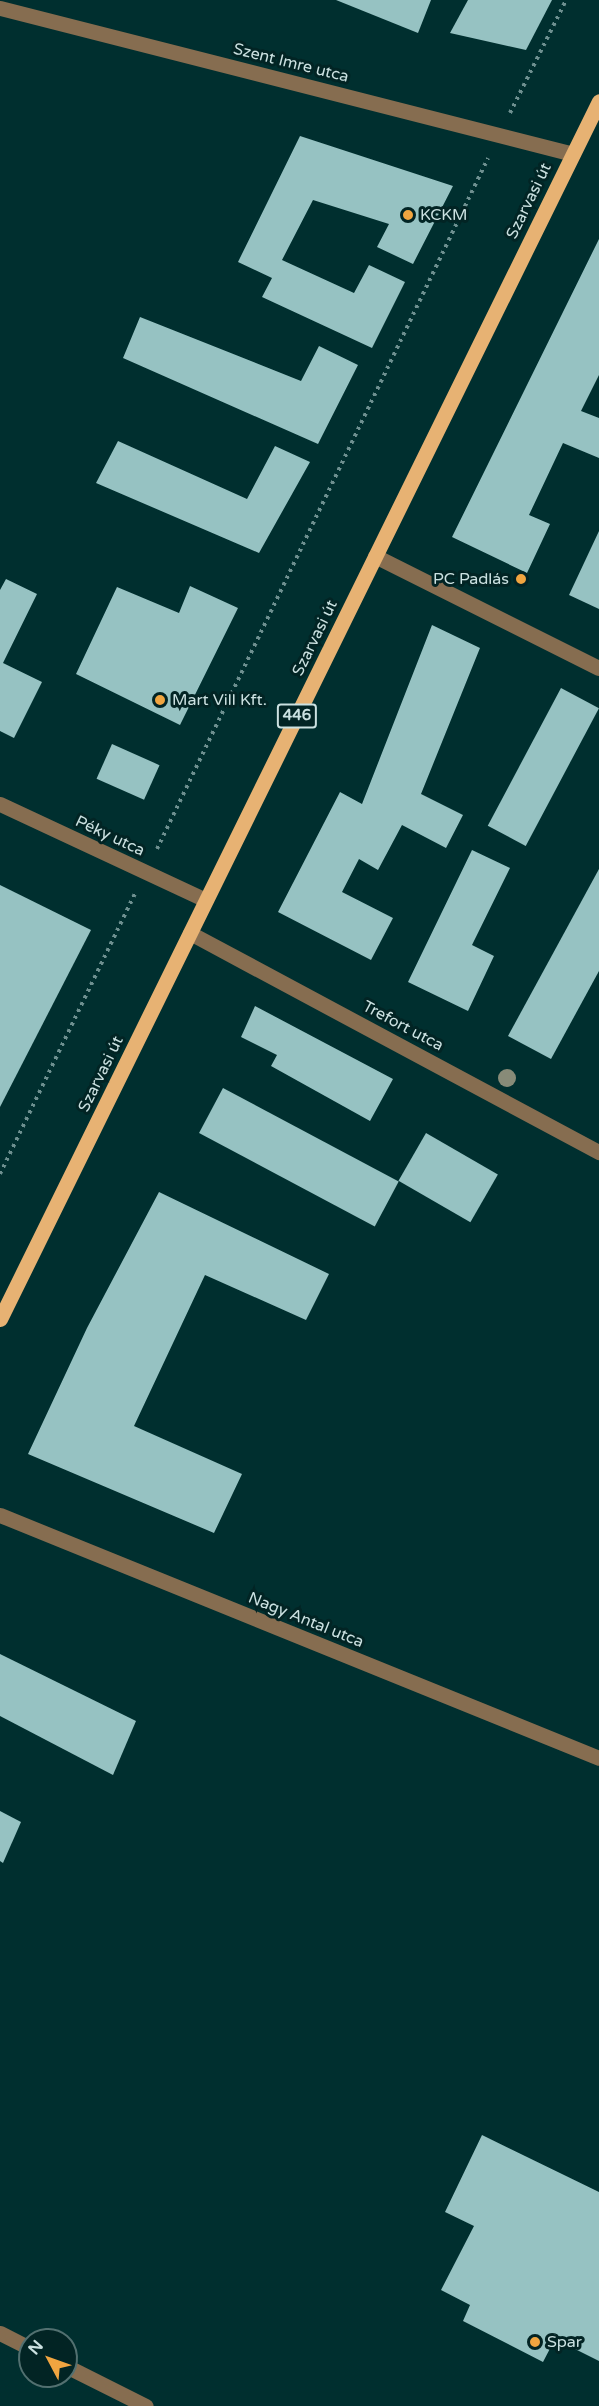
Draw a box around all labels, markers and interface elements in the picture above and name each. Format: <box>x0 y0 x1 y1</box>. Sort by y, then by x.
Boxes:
street label: Szent Imre utca <box>231 39 351 87</box>
street label: Szarvasi út <box>502 160 556 242</box>
place label: KCKM <box>420 205 468 225</box>
marker: KCKM <box>401 208 415 222</box>
place label: PC Padlás <box>433 569 509 589</box>
marker: PC Padlás <box>514 572 528 586</box>
street label: Szarvasi út <box>288 597 342 679</box>
place label: Mart Vill Kft. <box>172 690 267 710</box>
marker: Mart Vill Kft. <box>153 693 167 707</box>
road number: 446 <box>276 704 318 728</box>
street label: Péky utca <box>72 812 148 860</box>
street label: Trefort utca <box>359 997 447 1055</box>
street label: Szarvasi út <box>74 1033 128 1115</box>
street label: Nagy Antal utca <box>246 1588 366 1652</box>
north arrow <box>18 2328 78 2388</box>
place label: Spar <box>547 2332 582 2352</box>
marker: Spar <box>528 2335 542 2349</box>
text: N <box>24 2336 48 2359</box>

